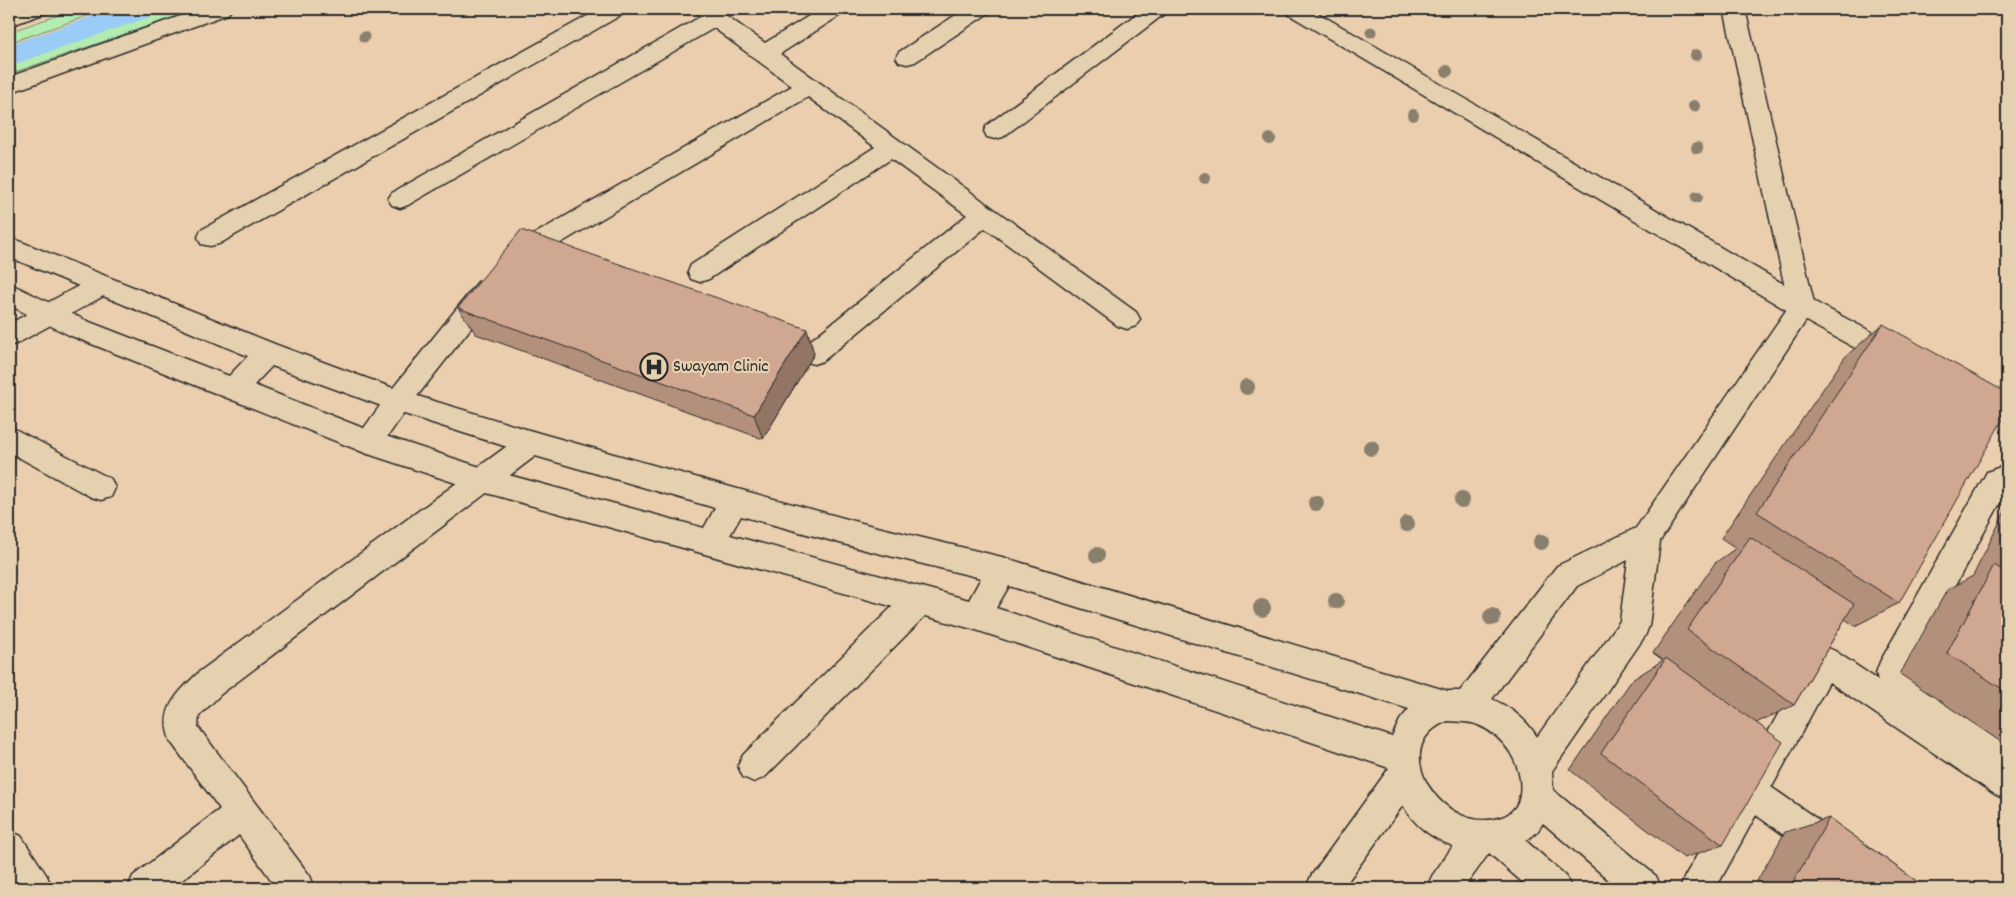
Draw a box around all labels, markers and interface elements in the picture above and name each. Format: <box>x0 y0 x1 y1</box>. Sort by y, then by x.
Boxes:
hospital icon: Swayam Clinic <box>639 352 669 382</box>
place label: Swayam Clinic <box>673 355 769 380</box>

